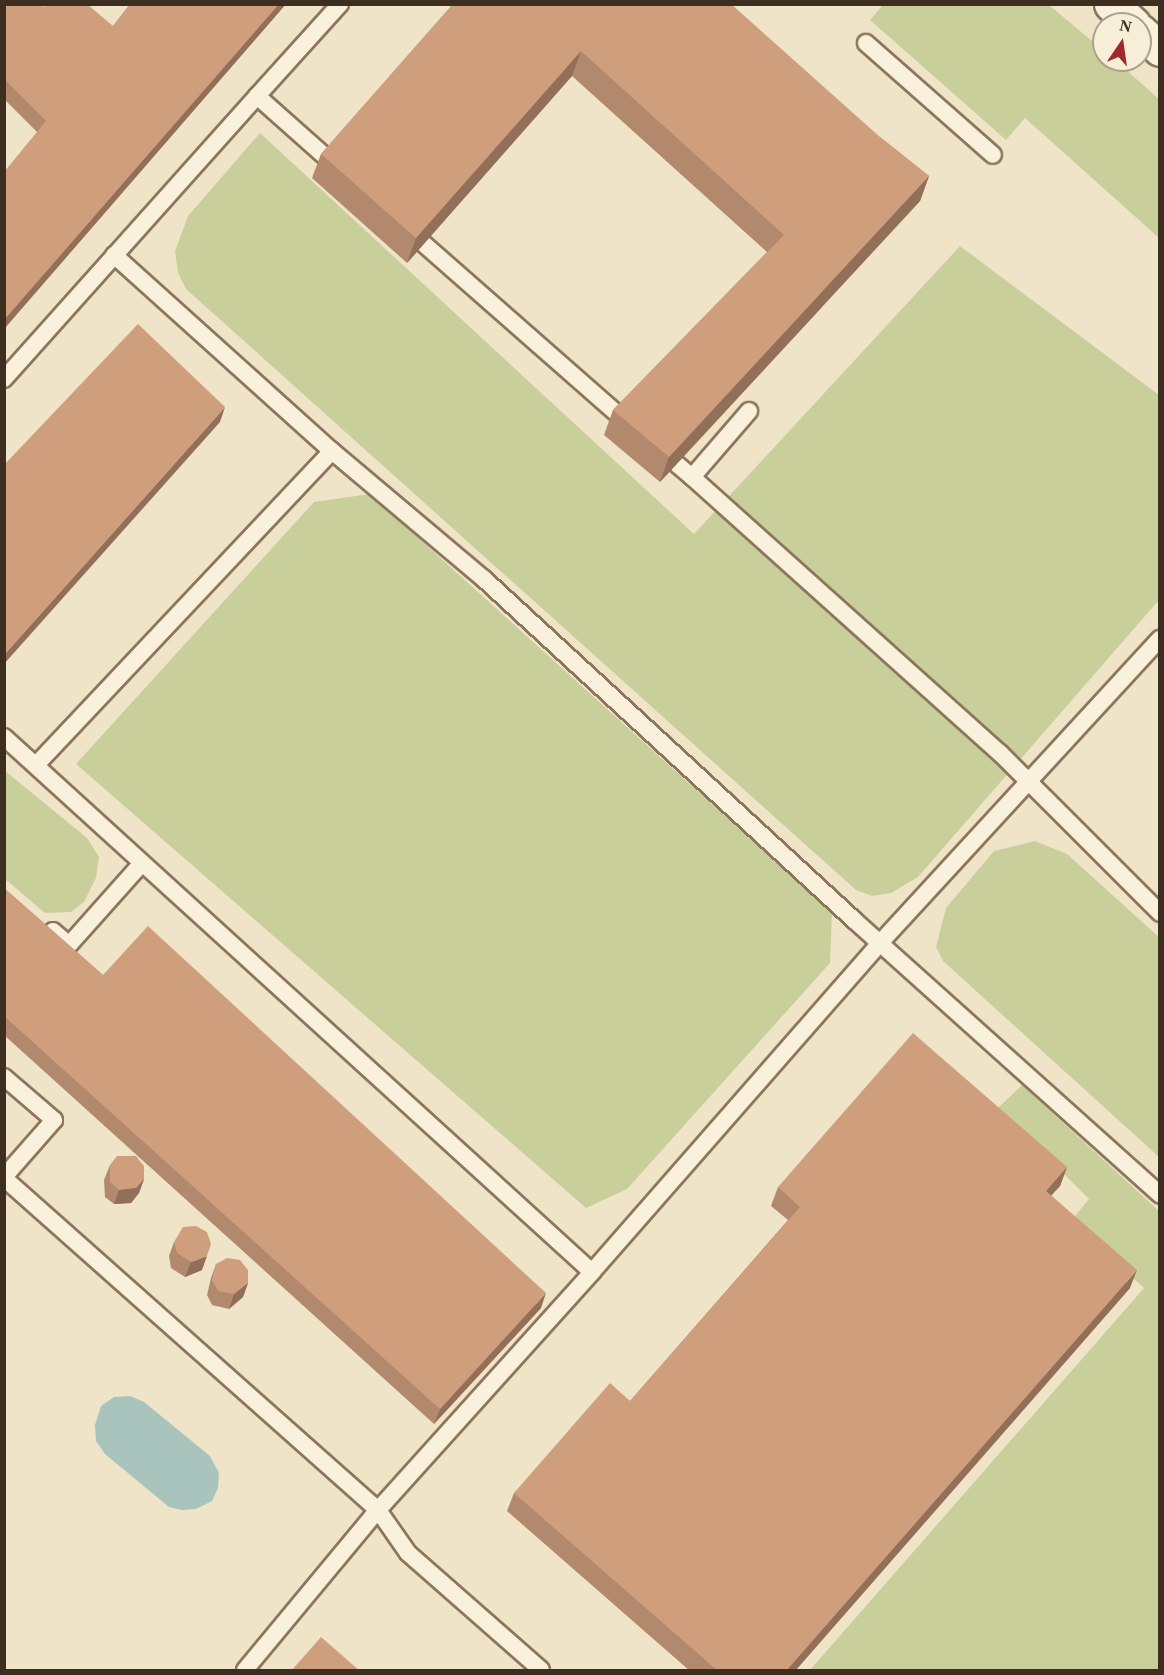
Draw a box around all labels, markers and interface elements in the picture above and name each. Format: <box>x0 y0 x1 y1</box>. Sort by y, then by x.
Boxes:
north arrow <box>1092 12 1152 72</box>
text: N <box>1118 16 1133 36</box>

